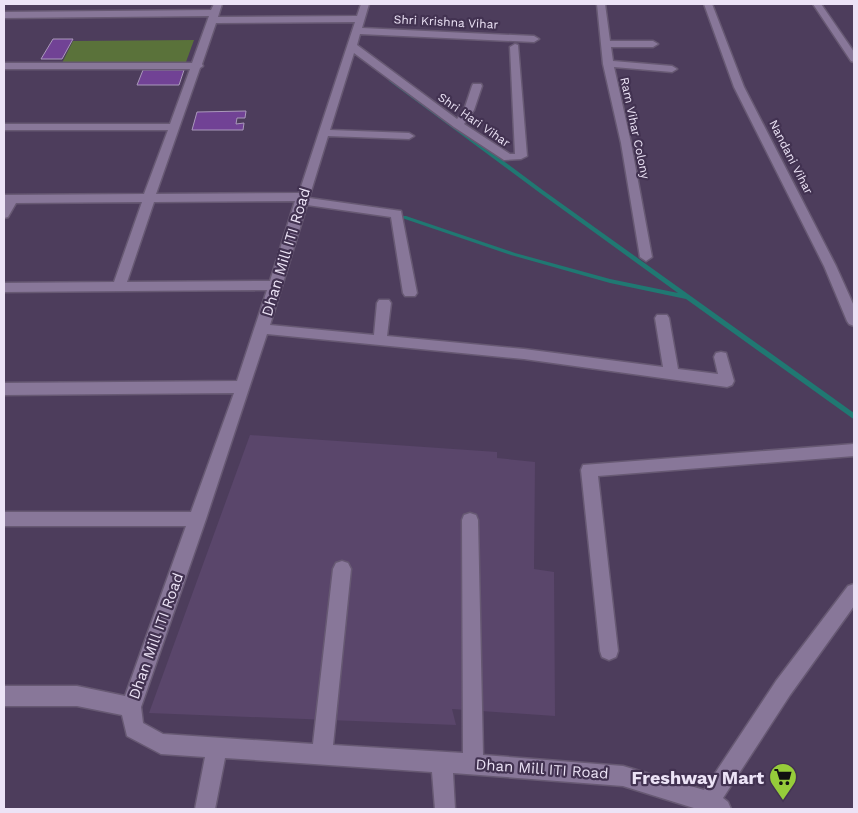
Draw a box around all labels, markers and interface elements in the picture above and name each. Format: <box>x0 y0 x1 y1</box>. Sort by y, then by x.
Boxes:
street label: Shri Krishna Vihar <box>393 12 499 32</box>
street label: Ram Vihar Colony <box>617 76 653 181</box>
street label: Shri Hari Vihar <box>435 90 513 150</box>
street label: Nandani Vihar <box>766 117 816 197</box>
street label: Dhan Mill ITI Road <box>258 186 314 318</box>
street label: Dhan Mill ITI Road <box>125 570 187 702</box>
street label: Dhan Mill ITI Road <box>475 755 609 783</box>
supermarket icon: Freshway Mart <box>768 762 798 801</box>
place label: Freshway Mart <box>632 767 764 788</box>

